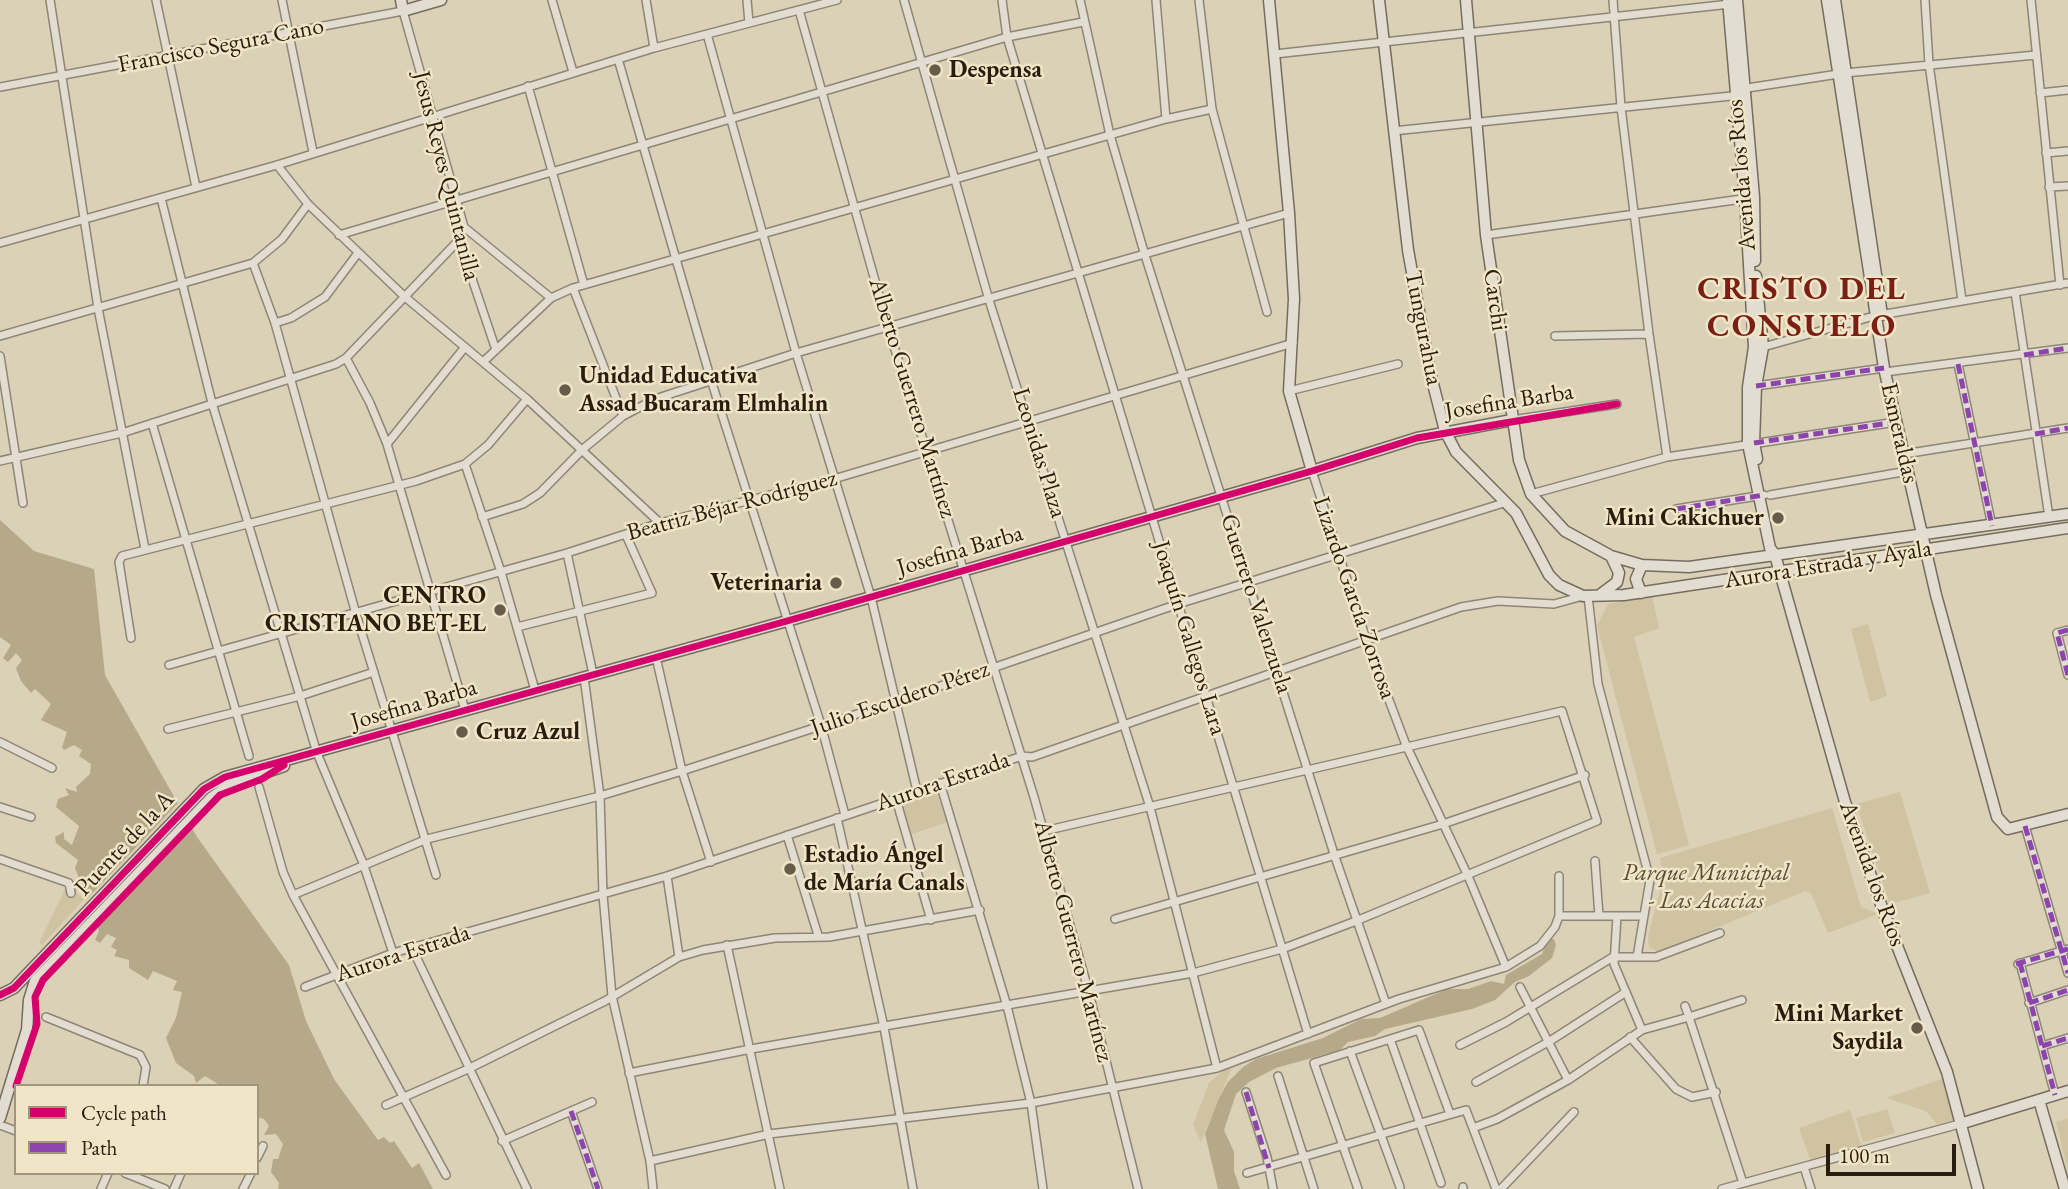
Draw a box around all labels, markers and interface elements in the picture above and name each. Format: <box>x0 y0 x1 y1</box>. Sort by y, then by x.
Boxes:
street label: Francisco Segura Cano <box>116 12 326 80</box>
place label: Despensa <box>949 56 1042 84</box>
marker: Despensa <box>927 62 943 78</box>
street label: Jesus Reyes Quintanilla <box>406 68 486 284</box>
street label: Avenida los Ríos <box>1721 98 1763 252</box>
street label: Carchi <box>1476 267 1514 333</box>
street label: Tungurahua <box>1398 268 1448 388</box>
district label: CRISTO DEL CONSUELO <box>1698 271 1906 346</box>
street label: Alberto Guerrero Martínez <box>862 275 962 521</box>
place label: Unidad Educativa Assad Bucaram Elmhalin <box>579 362 828 418</box>
street label: Josefina Barba <box>1443 378 1575 426</box>
street label: Esmeraldas <box>1873 380 1925 486</box>
marker: Unidad Educativa Assad Bucaram Elmhalin <box>557 382 573 398</box>
street label: Leonidas Plaza <box>1006 384 1072 522</box>
street label: Beatriz Béjar Rodríguez <box>624 464 840 548</box>
street label: Lizardo García Zorrosa <box>1306 493 1402 703</box>
place label: Mini Cakichuer <box>1605 504 1764 532</box>
marker: Mini Cakichuer <box>1770 510 1786 526</box>
street label: Guerrero Valenzuela <box>1213 511 1299 697</box>
street label: Josefina Barba <box>894 519 1026 583</box>
street label: Aurora Estrada y Ayala <box>1722 534 1934 596</box>
street label: Joaquín Gallegos Lara <box>1146 537 1232 739</box>
place label: Veterinaria <box>710 569 822 597</box>
marker: Veterinaria <box>828 575 844 591</box>
place label: CENTRO CRISTIANO BET-EL <box>265 582 486 638</box>
marker: CENTRO CRISTIANO BET-EL <box>492 602 508 618</box>
street label: Julio Escudero Pérez <box>807 655 993 743</box>
street label: Josefina Barba <box>348 673 480 737</box>
place label: Cruz Azul <box>476 718 580 746</box>
marker: Cruz Azul <box>454 724 470 740</box>
street label: Aurora Estrada <box>872 746 1014 818</box>
street label: Puente de la A <box>69 786 181 902</box>
street label: Avenida los Ríos <box>1832 798 1912 950</box>
street label: Alberto Guerrero Martínez <box>1027 817 1119 1065</box>
place label: Estadio Ángel de María Canals <box>804 841 965 897</box>
park label: Parque Municipal - Las Acacias <box>1623 859 1789 915</box>
marker: Estadio Ángel de María Canals <box>782 861 798 877</box>
street label: Aurora Estrada <box>332 919 474 989</box>
place label: Mini Market Saydila <box>1774 1000 1903 1056</box>
marker: Mini Market Saydila <box>1909 1020 1925 1036</box>
legend <box>14 1084 259 1175</box>
text: Cycle path <box>81 1099 167 1126</box>
scale bar <box>1830 1130 1960 1174</box>
text: Path <box>81 1134 117 1161</box>
text: 100 m <box>1839 1142 1890 1169</box>

